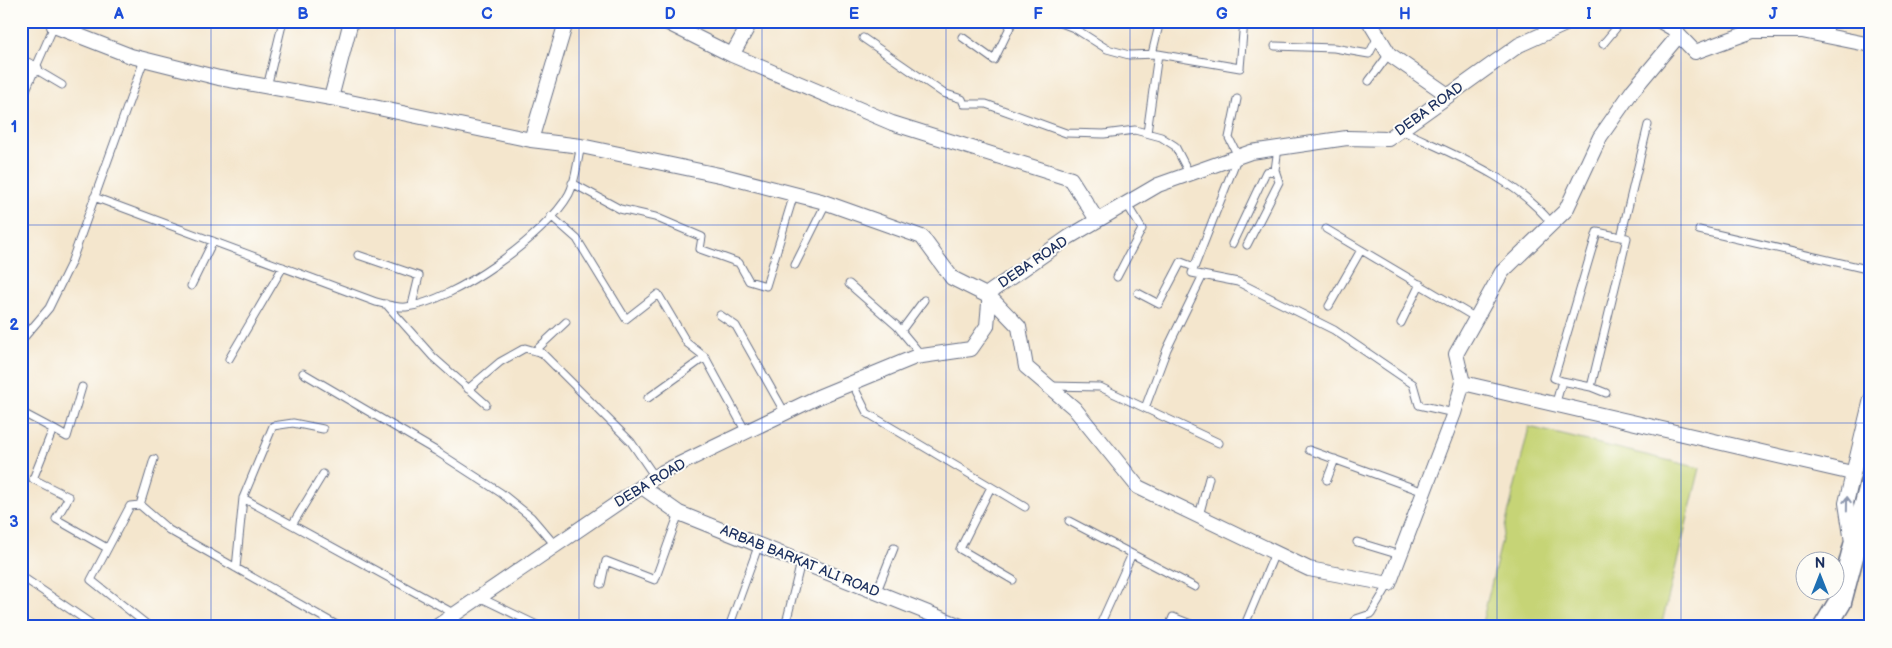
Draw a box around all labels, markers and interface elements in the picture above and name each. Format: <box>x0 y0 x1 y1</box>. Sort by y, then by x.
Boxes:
text: A <box>113 5 124 24</box>
text: B <box>297 5 309 24</box>
text: C <box>481 5 493 24</box>
text: D <box>664 5 676 24</box>
text: E <box>849 5 859 24</box>
text: F <box>1033 5 1043 24</box>
text: G <box>1216 5 1228 24</box>
text: H <box>1399 5 1411 24</box>
text: I <box>1586 5 1592 24</box>
text: J <box>1769 5 1778 24</box>
street label: DEBA ROAD <box>1392 79 1466 139</box>
text: 1 <box>11 118 17 137</box>
street label: DEBA ROAD <box>995 232 1071 292</box>
text: 2 <box>9 316 19 335</box>
street label: DEBA ROAD <box>611 455 689 511</box>
one-way arrow <box>1843 496 1852 512</box>
text: 3 <box>9 513 19 532</box>
street label: ARBAB BARKAT ALI ROAD <box>718 521 882 601</box>
north arrow <box>1794 550 1844 600</box>
text: N <box>1815 555 1825 572</box>

